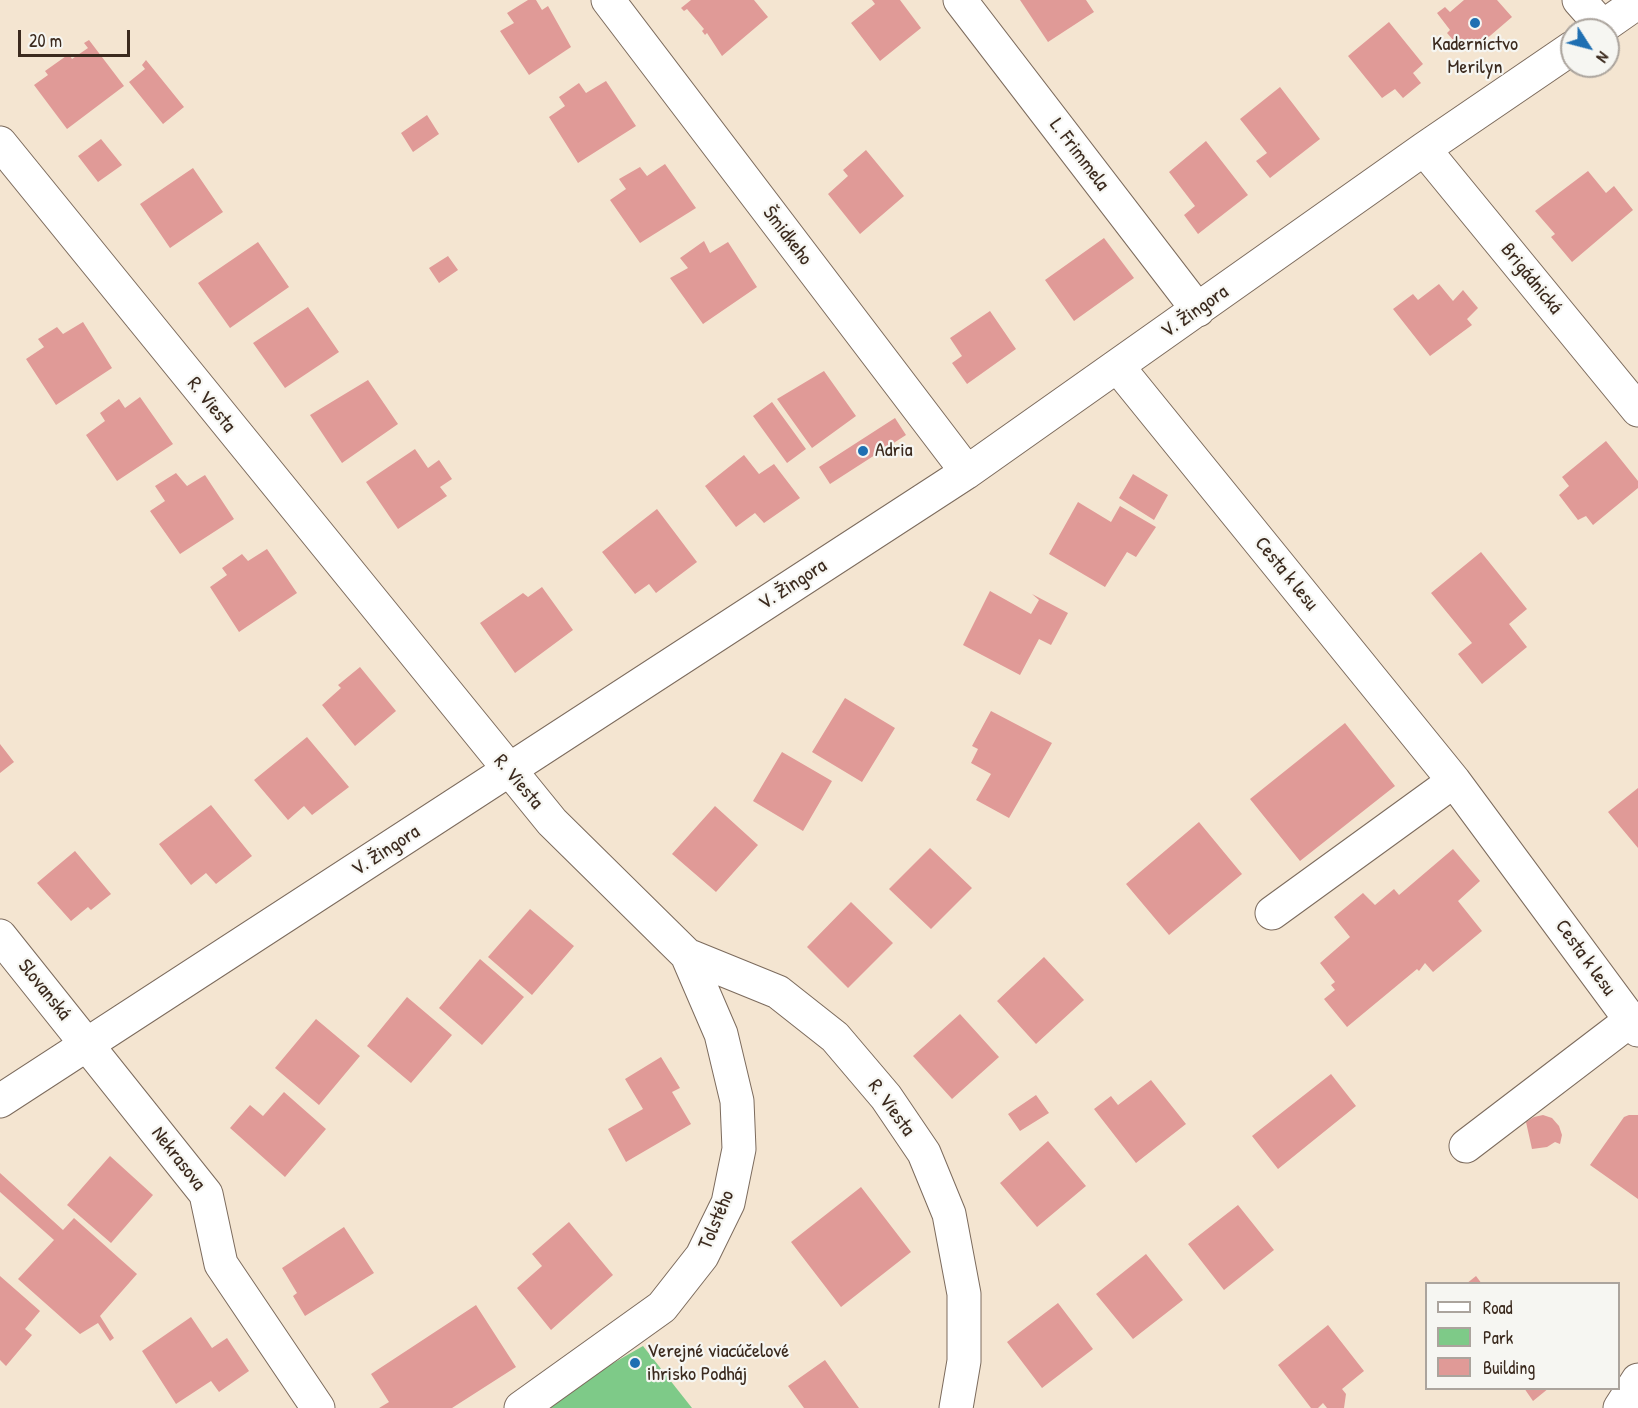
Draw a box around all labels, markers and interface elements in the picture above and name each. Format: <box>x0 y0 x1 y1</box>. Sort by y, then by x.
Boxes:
marker: Kaderníctvo Merilyn <box>1468 16 1482 30</box>
scale bar <box>21 18 134 56</box>
north arrow <box>1560 18 1620 78</box>
text: 20 m <box>29 28 62 53</box>
place label: Kaderníctvo Merilyn <box>1432 33 1518 80</box>
text: N <box>1592 47 1614 67</box>
street label: L. Frimmela <box>1044 114 1114 196</box>
street label: Šmidkeho <box>757 202 817 270</box>
street label: Brigádnická <box>1495 239 1567 319</box>
street label: V. Žingora <box>1157 280 1233 344</box>
street label: R. Viesta <box>182 373 240 437</box>
place label: Adria <box>875 439 913 463</box>
marker: Adria <box>856 444 870 458</box>
street label: Cesta k lesu <box>1249 532 1323 616</box>
street label: V. Žingora <box>754 554 832 616</box>
street label: R. Viesta <box>488 750 548 814</box>
street label: V. Žingora <box>347 820 425 882</box>
street label: Cesta k lesu <box>1549 915 1621 1001</box>
street label: Slovanská <box>12 955 76 1025</box>
street label: R. Viesta <box>862 1075 920 1141</box>
street label: Nekrasova <box>146 1122 210 1196</box>
street label: Tolstého <box>694 1187 740 1253</box>
legend <box>1425 1282 1620 1390</box>
text: Road <box>1483 1295 1513 1320</box>
text: Park <box>1483 1325 1513 1350</box>
place label: Verejné viacúčelové ihrisko Podháj <box>647 1340 789 1387</box>
text: Building <box>1483 1355 1535 1380</box>
marker: Verejné viacúčelové ihrisko Podháj <box>628 1356 642 1370</box>

